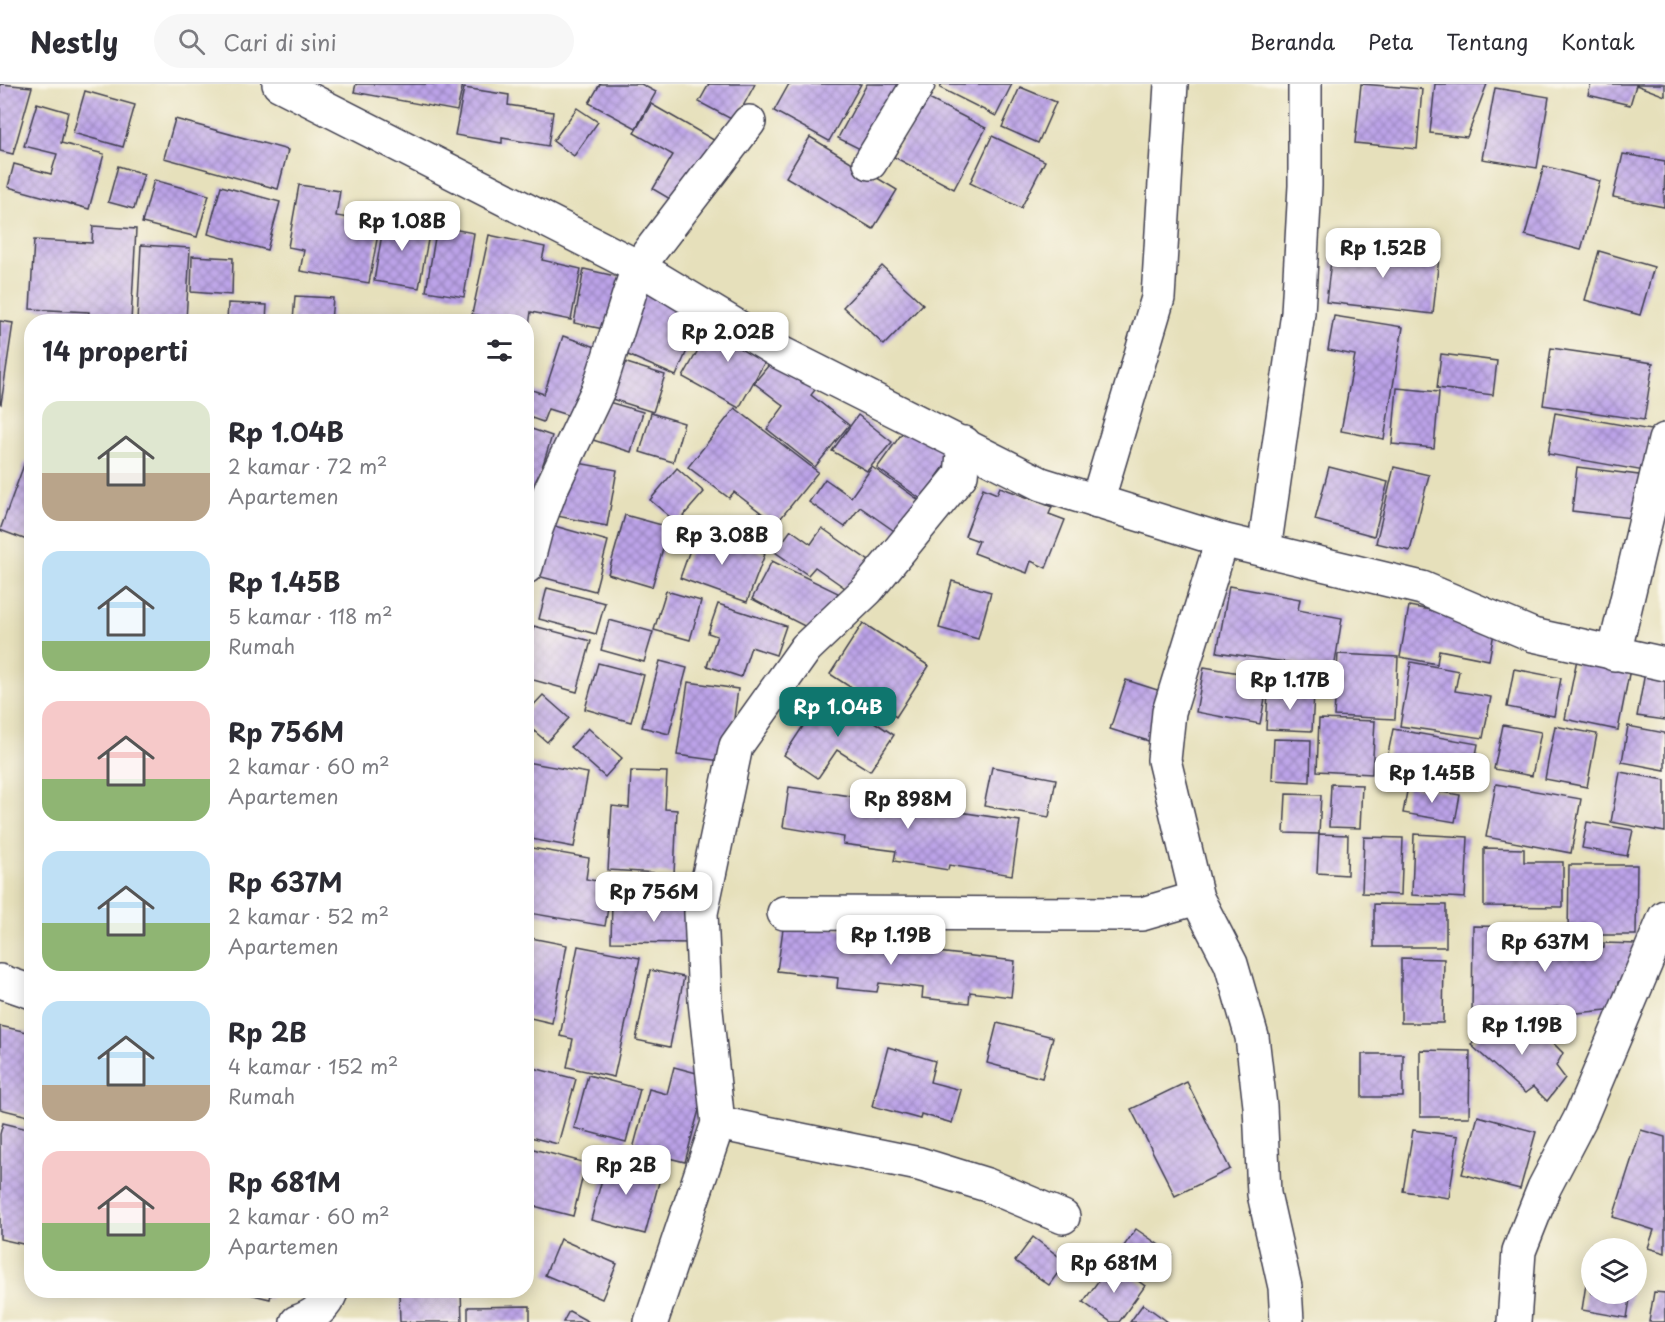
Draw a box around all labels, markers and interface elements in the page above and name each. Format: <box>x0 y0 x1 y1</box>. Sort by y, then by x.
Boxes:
search box <box>154 14 574 68</box>
text: Nestly <box>30 20 118 63</box>
icon: search <box>175 25 208 58</box>
text: Cari di sini <box>223 25 337 58</box>
text: Beranda <box>1250 25 1335 57</box>
text: Peta <box>1368 25 1413 57</box>
text: Tentang <box>1446 25 1528 57</box>
text: Kontak <box>1561 25 1635 57</box>
pin: Rp 1.08B <box>340 201 464 252</box>
text: Rp 1.08B <box>358 205 446 235</box>
pin: Rp 1.52B <box>1321 228 1445 279</box>
text: Rp 1.52B <box>1340 232 1426 262</box>
pin: Rp 2.02B <box>666 312 790 363</box>
text: Rp 2.02B <box>682 316 774 346</box>
text: 14 properti <box>42 331 188 370</box>
icon: filters <box>483 334 516 367</box>
text: Rp 1.04B <box>228 412 344 451</box>
icon: home <box>90 425 162 497</box>
text: 2 kamar · 72 m² <box>228 451 387 481</box>
text: Apartemen <box>228 481 339 511</box>
pin: Rp 3.08B <box>660 515 784 566</box>
text: Rp 3.08B <box>676 519 768 549</box>
text: Rp 1.45B <box>228 562 341 601</box>
icon: home <box>90 575 162 647</box>
text: 5 kamar · 118 m² <box>228 601 392 631</box>
text: Rumah <box>228 631 295 661</box>
pin: Rp 1.17B <box>1228 660 1352 711</box>
text: Rp 1.17B <box>1250 664 1330 694</box>
pin: Rp 1.04B <box>776 687 900 738</box>
text: Rp 1.04B <box>793 691 883 721</box>
text: Rp 756M <box>228 712 344 751</box>
icon: home <box>90 725 162 797</box>
text: 2 kamar · 60 m² <box>228 751 390 781</box>
pin: Rp 1.45B <box>1370 753 1494 804</box>
text: Rp 1.45B <box>1389 757 1475 787</box>
pin: Rp 898M <box>853 779 963 830</box>
text: Apartemen <box>228 781 339 811</box>
text: Rp 898M <box>864 783 952 813</box>
text: Rp 637M <box>228 862 343 901</box>
pin: Rp 756M <box>599 872 709 923</box>
icon: home <box>90 875 162 947</box>
text: Rp 756M <box>609 876 699 906</box>
text: 2 kamar · 52 m² <box>228 901 389 931</box>
pin: Rp 1.19B <box>829 915 953 966</box>
text: Rp 1.19B <box>850 919 932 949</box>
pin: Rp 637M <box>1490 922 1600 973</box>
text: Rp 637M <box>1501 926 1589 956</box>
text: Apartemen <box>228 931 339 961</box>
pin: Rp 1.19B <box>1460 1005 1584 1056</box>
text: Rp 1.19B <box>1481 1009 1563 1039</box>
text: Rp 2B <box>228 1012 307 1051</box>
icon: home <box>90 1025 162 1097</box>
text: 4 kamar · 152 m² <box>228 1051 398 1081</box>
text: Rumah <box>228 1081 295 1111</box>
pin: Rp 2B <box>584 1145 668 1196</box>
text: Rp 2B <box>596 1149 656 1179</box>
text: Rp 681M <box>228 1162 341 1201</box>
icon: home <box>90 1175 162 1247</box>
text: 2 kamar · 60 m² <box>228 1201 390 1231</box>
text: Apartemen <box>228 1231 339 1261</box>
map controls <box>1581 1238 1647 1304</box>
button: layers <box>1581 1238 1647 1304</box>
pin: Rp 681M <box>1059 1243 1169 1294</box>
text: Rp 681M <box>1071 1247 1157 1277</box>

